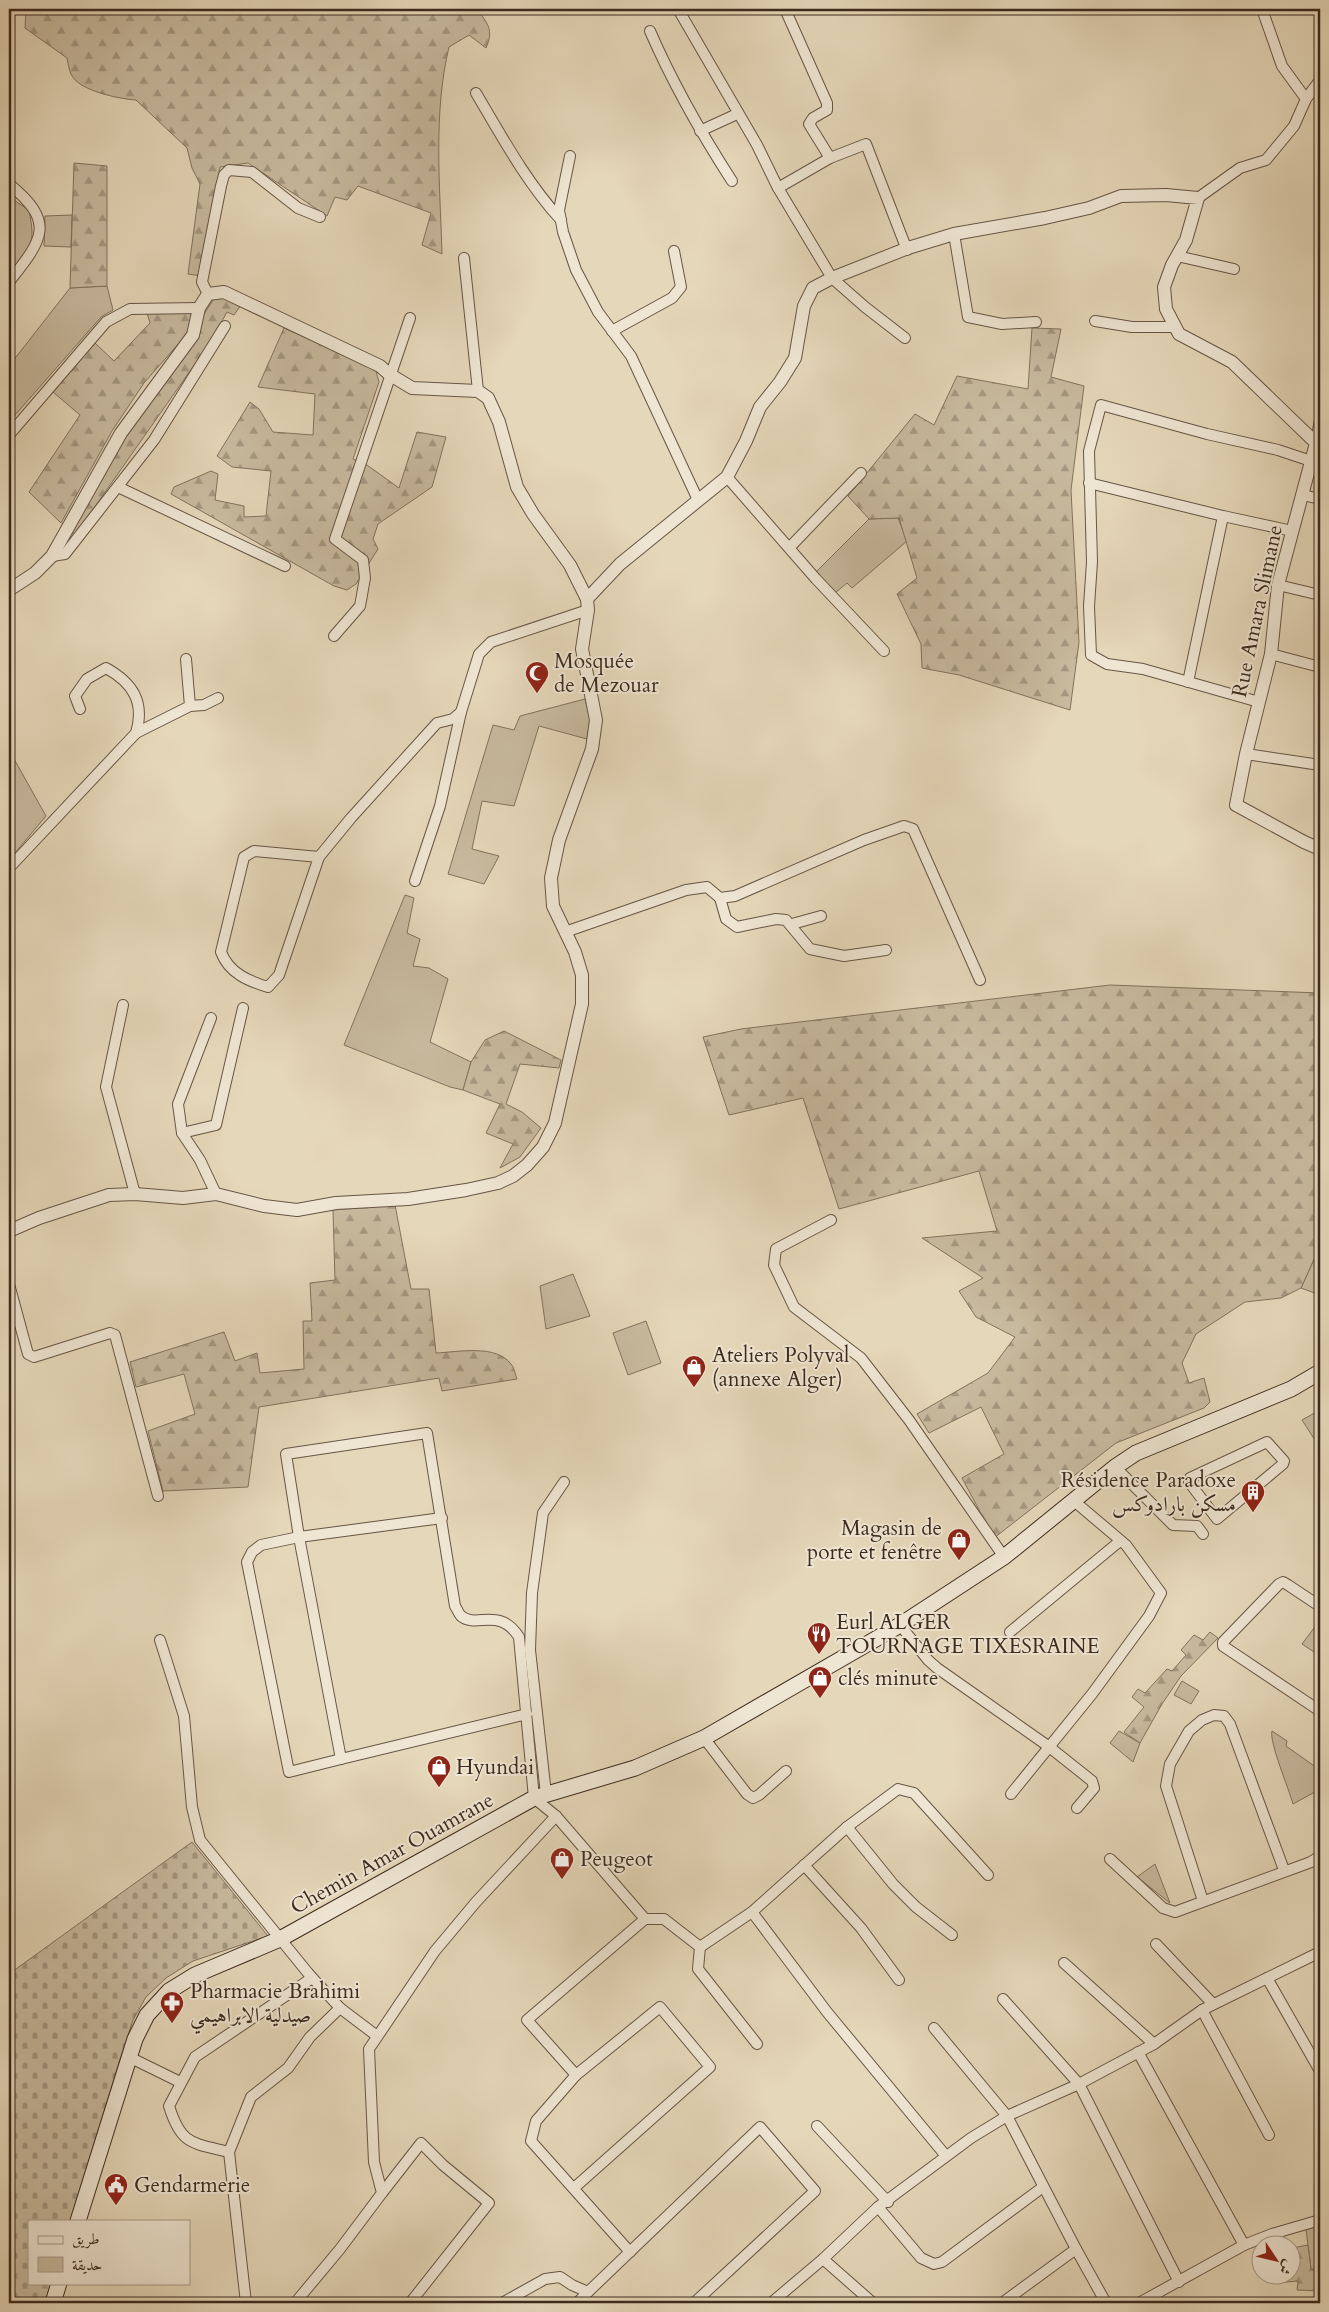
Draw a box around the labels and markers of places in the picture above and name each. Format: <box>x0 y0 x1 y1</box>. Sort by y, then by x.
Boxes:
place label: Mosquée de Mezouar <box>554 647 659 700</box>
mosque icon: Mosquée de Mezouar <box>524 660 550 694</box>
place label: Ateliers Polyval (annexe Alger) <box>712 1341 849 1394</box>
shop icon: Ateliers Polyval (annexe Alger) <box>681 1354 707 1388</box>
place label: Résidence Paradoxe مسكن بارادوكس <box>1061 1466 1236 1519</box>
building icon: Résidence Paradoxe مسكن بارادوكس <box>1240 1479 1266 1513</box>
place label: Magasin de porte et fenêtre <box>807 1514 942 1567</box>
shop icon: Magasin de porte et fenêtre <box>946 1527 972 1561</box>
place label: Eurl ALGER TOURNAGE TIXESRAINE <box>836 1608 1099 1661</box>
restaurant icon: Eurl ALGER TOURNAGE TIXESRAINE <box>806 1621 832 1655</box>
place label: clés minute <box>838 1664 938 1693</box>
shop icon: clés minute <box>807 1665 833 1699</box>
place label: Hyundai <box>456 1753 534 1782</box>
shop icon: Hyundai <box>426 1754 452 1788</box>
place label: Peugeot <box>580 1845 653 1874</box>
shop icon: Peugeot <box>549 1846 575 1880</box>
place label: Pharmacie Brahimi صيدلية الابراهيمي <box>190 1977 360 2035</box>
pharmacy icon: Pharmacie Brahimi صيدلية الابراهيمي <box>159 1990 185 2024</box>
place label: Gendarmerie <box>134 2171 250 2200</box>
public building icon: Gendarmerie <box>103 2172 129 2206</box>

